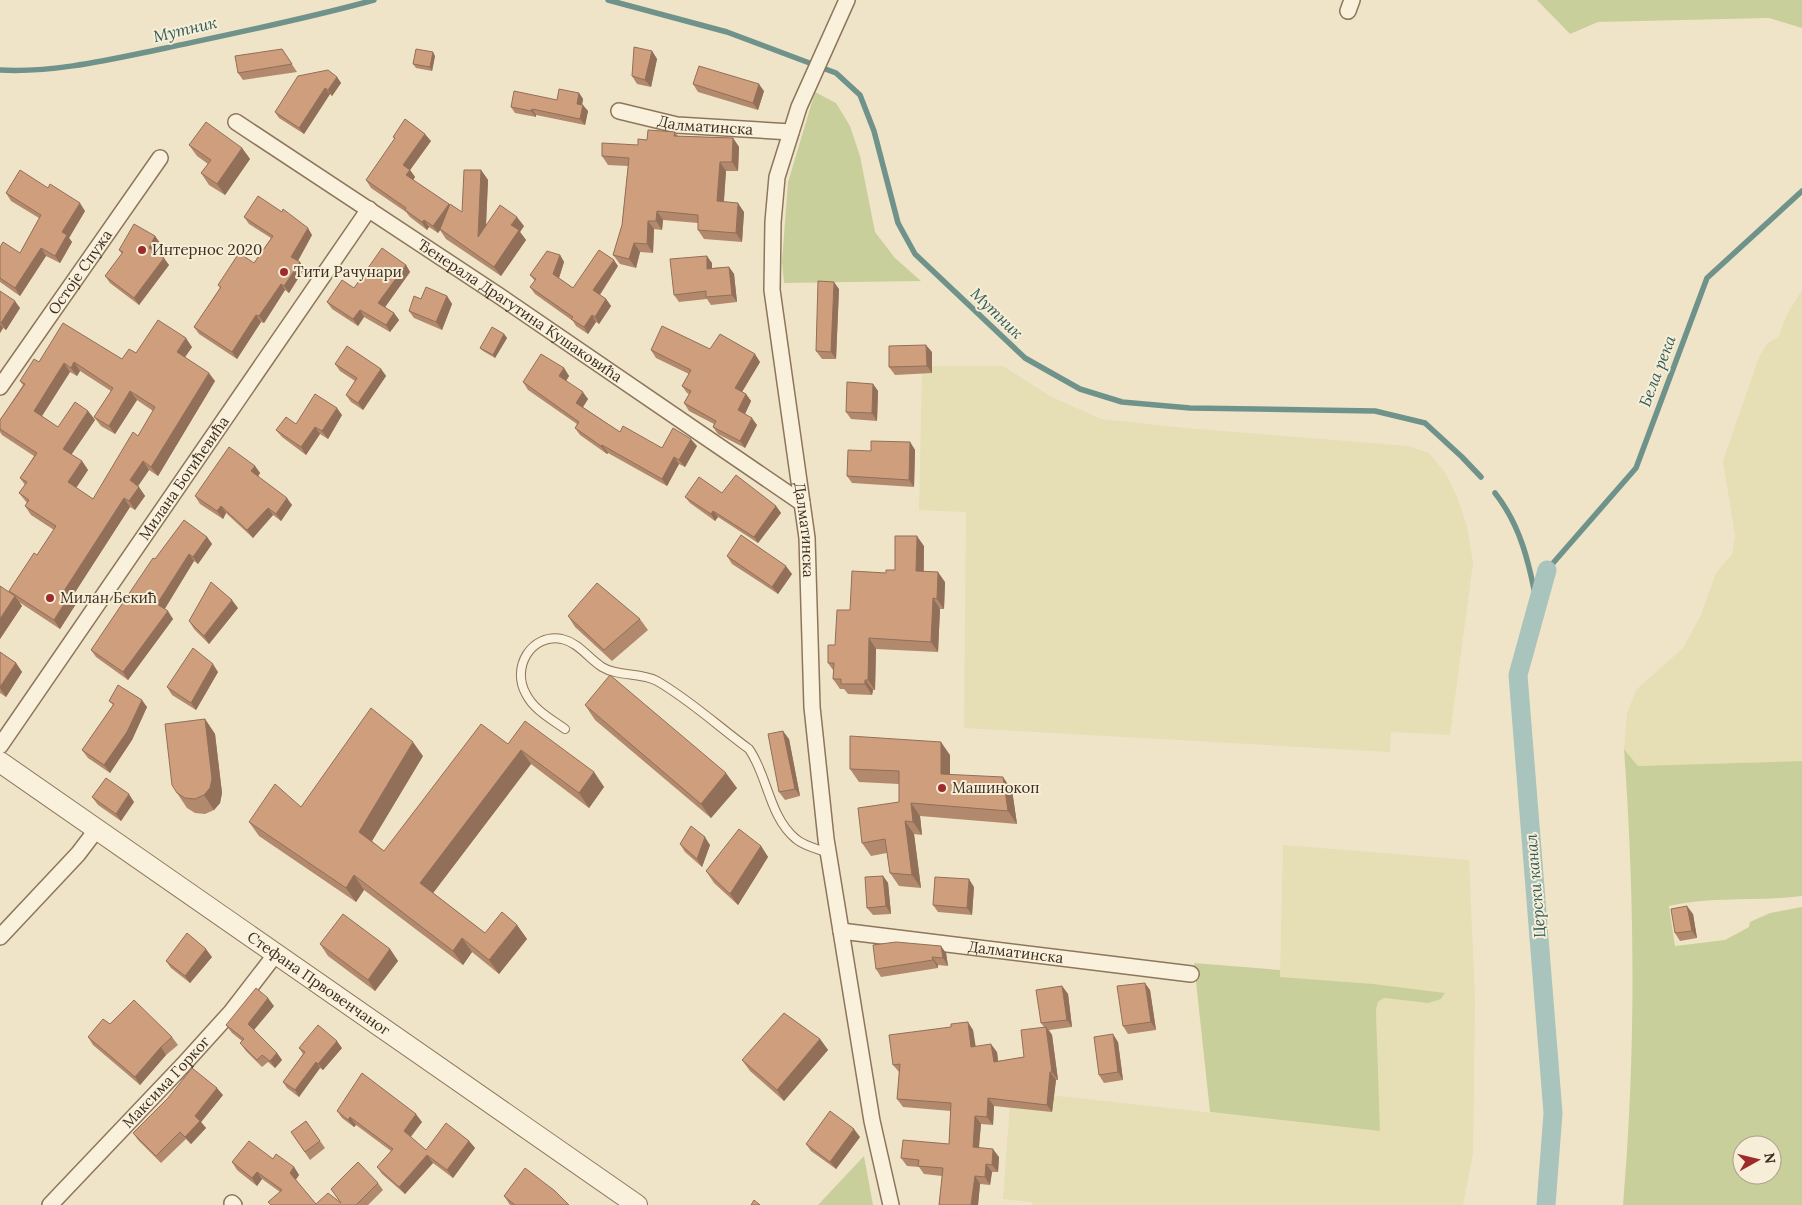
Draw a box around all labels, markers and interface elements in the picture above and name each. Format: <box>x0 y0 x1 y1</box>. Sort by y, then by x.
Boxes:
water label: Мутник <box>151 12 219 46</box>
street label: Далматинска <box>656 111 754 139</box>
street label: Остоје Спужа <box>44 226 116 318</box>
street label: Ђенерала Драгутина Кушаковића <box>414 235 626 386</box>
place label: Интернос 2020 <box>152 240 262 259</box>
marker: Интернос 2020 <box>136 244 148 256</box>
place label: Тити Рачунари <box>294 262 402 281</box>
marker: Тити Рачунари <box>278 266 290 278</box>
water label: Мутник <box>967 283 1027 343</box>
water label: Бела река <box>1634 332 1680 409</box>
street label: Милана Богићевића <box>134 412 233 543</box>
street label: Далматинска <box>790 481 818 578</box>
place label: Милан Бекић <box>60 588 157 607</box>
marker: Милан Бекић <box>44 592 56 604</box>
place label: Машинокоп <box>952 778 1039 797</box>
marker: Машинокоп <box>936 782 948 794</box>
water label: Церски канал <box>1520 832 1550 939</box>
street label: Стефана Првовенчаног <box>244 927 394 1040</box>
street label: Далматинска <box>967 937 1065 967</box>
street label: Максима Горког <box>118 1032 214 1132</box>
north arrow <box>1732 1135 1782 1185</box>
text: N <box>1760 1152 1780 1165</box>

